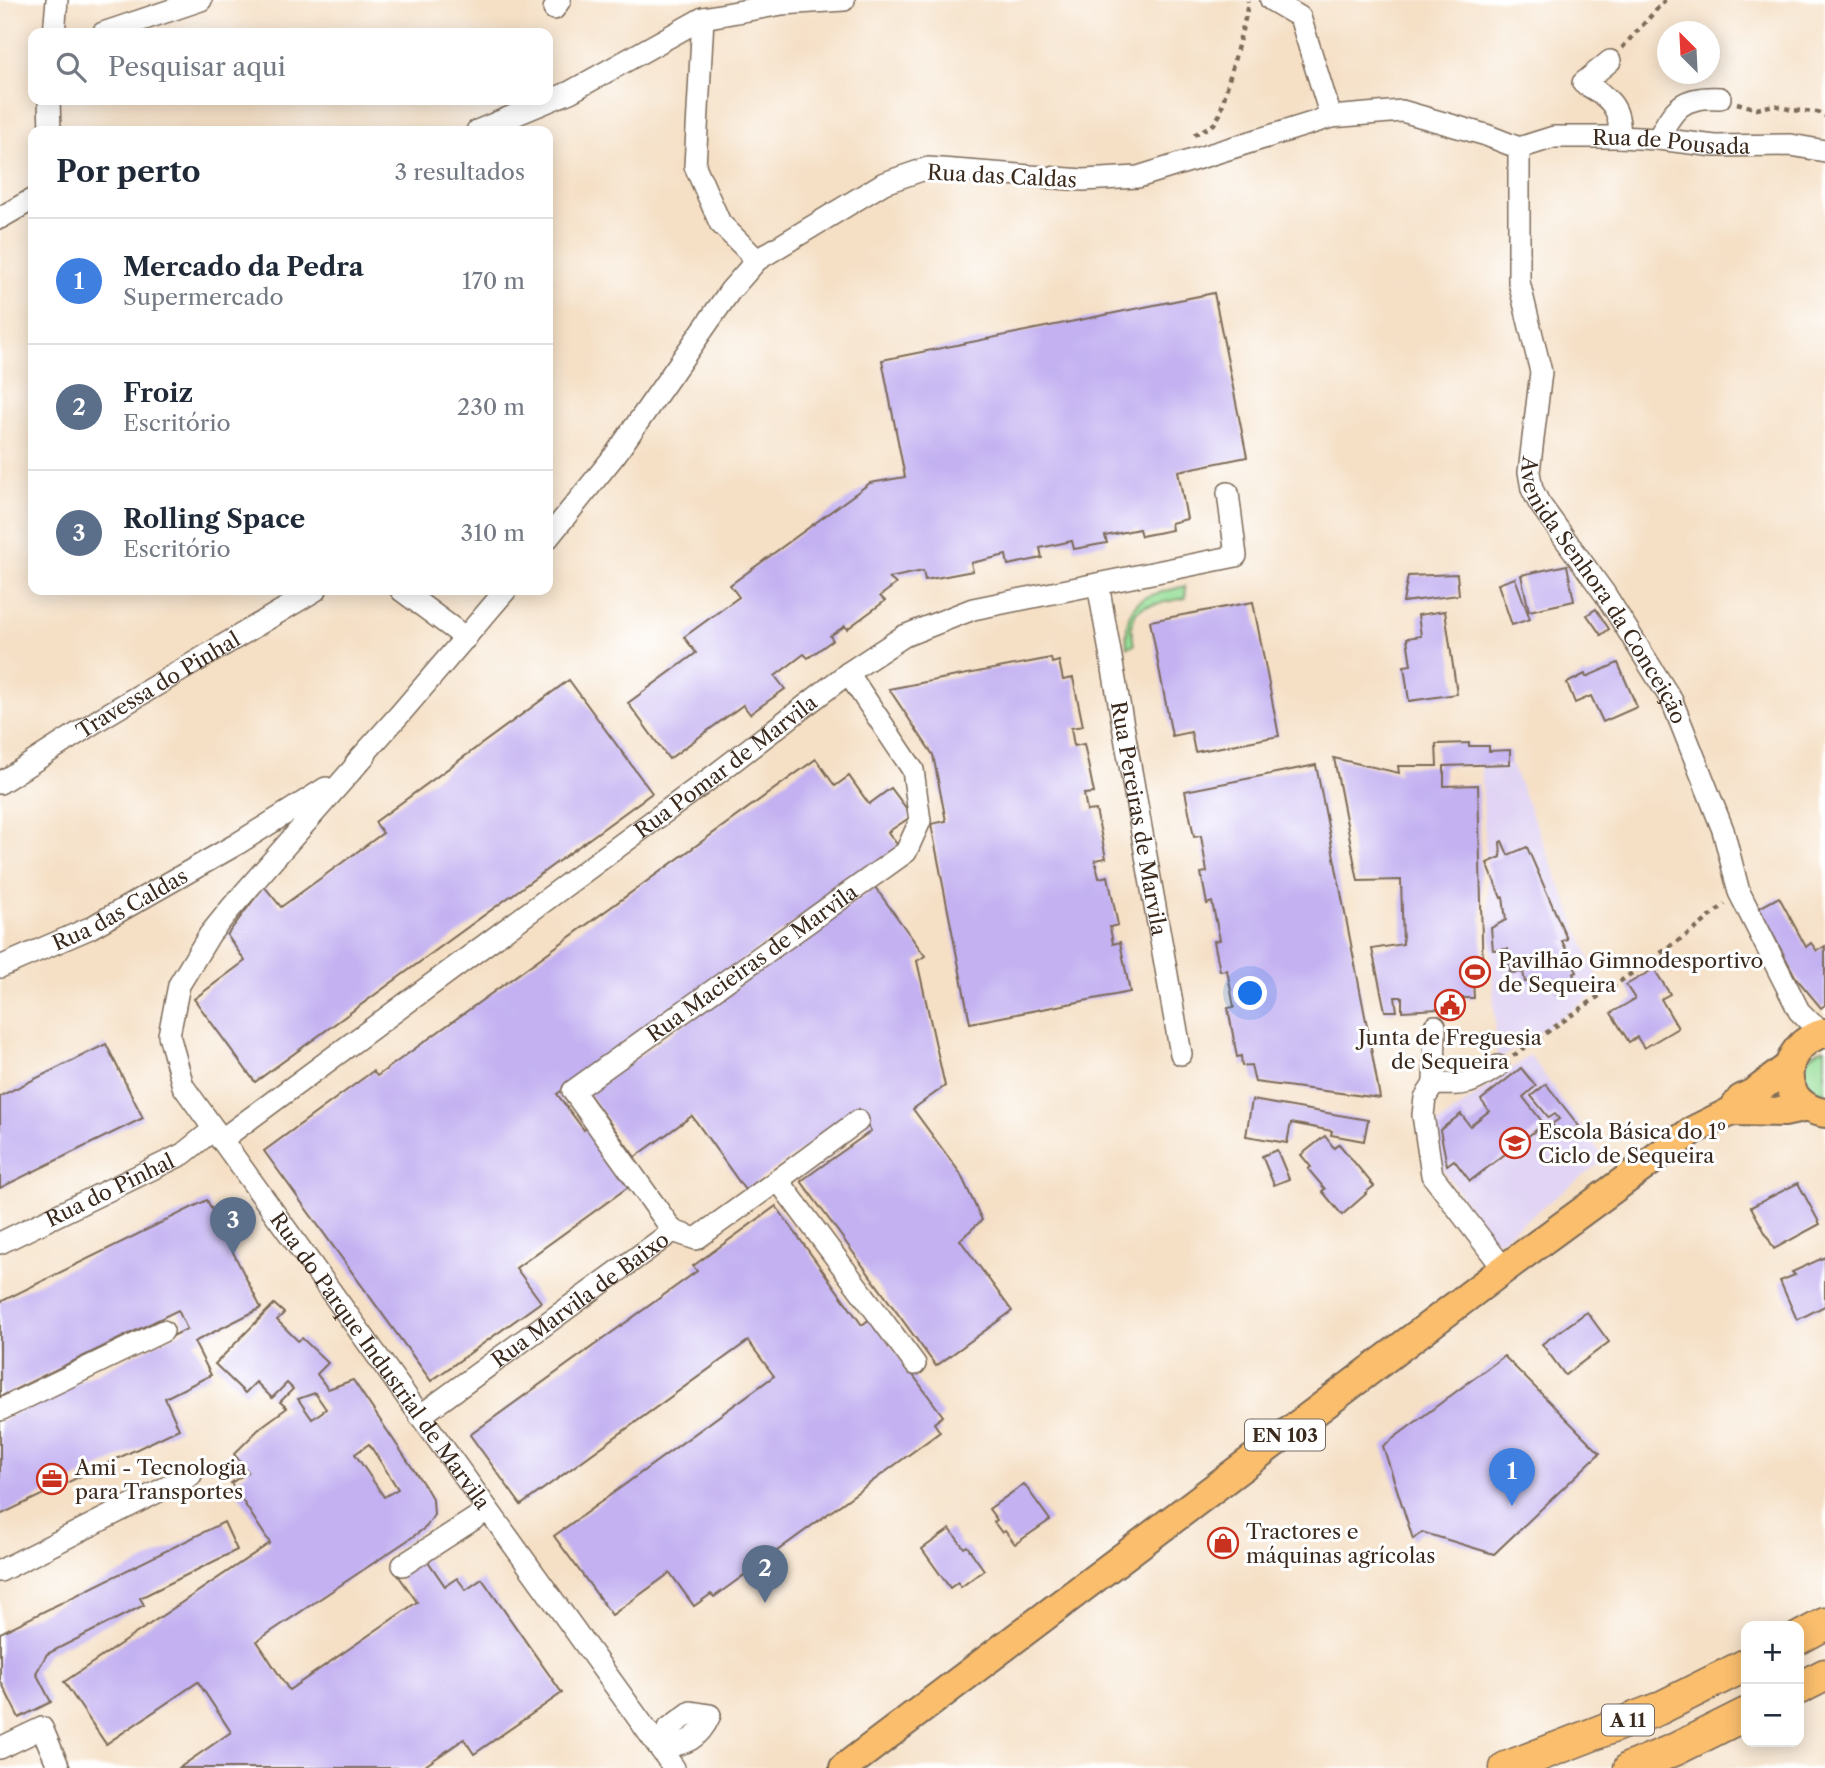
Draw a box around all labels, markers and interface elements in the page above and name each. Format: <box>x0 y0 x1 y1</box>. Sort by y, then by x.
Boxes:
north arrow <box>1657 21 1720 84</box>
search box <box>28 28 553 105</box>
icon: search <box>52 48 90 86</box>
text: Pesquisar aqui <box>108 51 286 83</box>
street label: Rua de Pousada <box>1592 125 1751 158</box>
text: Por perto <box>56 153 201 190</box>
text: 3 resultados <box>395 158 525 186</box>
street label: Rua das Caldas <box>927 160 1077 192</box>
text: Mercado da Pedra <box>123 251 364 283</box>
text: 1 <box>74 267 84 295</box>
text: 170 m <box>462 267 525 295</box>
text: Supermercado <box>123 283 284 311</box>
text: Froiz <box>123 377 193 409</box>
text: 2 <box>72 393 86 421</box>
text: 230 m <box>457 393 525 421</box>
text: Escritório <box>123 409 231 437</box>
street label: Avenida Senhora da Conceição <box>1516 454 1692 727</box>
text: Rolling Space <box>123 503 305 535</box>
text: 3 <box>73 519 86 547</box>
text: 310 m <box>461 519 525 547</box>
text: Escritório <box>123 535 231 563</box>
street label: Travessa do Pinhal <box>71 626 244 743</box>
street label: Rua Pomar de Marvila <box>629 689 822 843</box>
street label: Rua Pereiras de Marvila <box>1106 699 1173 938</box>
street label: Rua das Caldas <box>48 863 192 955</box>
street label: Rua Macieiras de Marvila <box>642 878 863 1047</box>
place label: Pavilhão Gimnodesportivo de Sequeira <box>1498 948 1763 997</box>
sports icon: Pavilhão Gimnodesportivo de Sequeira <box>1458 955 1492 989</box>
your location <box>1233 976 1267 1010</box>
public building icon: Junta de Freguesia de Sequeira <box>1433 988 1467 1022</box>
place label: Junta de Freguesia de Sequeira <box>1355 1025 1543 1074</box>
place label: Escola Básica do 1º Ciclo de Sequeira <box>1538 1119 1726 1168</box>
school or university icon: Escola Básica do 1º Ciclo de Sequeira <box>1498 1126 1532 1160</box>
street label: Rua do Pinhal <box>41 1148 178 1231</box>
pin: 3 <box>210 1197 256 1255</box>
street label: Rua do Parque Industrial de Marvila <box>265 1207 496 1515</box>
street label: Rua Marvila de Baixo <box>486 1226 673 1372</box>
road number: EN 103 <box>1245 1420 1325 1450</box>
pin: 1 <box>1489 1448 1535 1506</box>
place label: Ami - Tecnologia para Transportes <box>74 1455 248 1504</box>
office icon: Ami - Tecnologia para Transportes <box>35 1462 69 1496</box>
place label: Tractores e máquinas agrícolas <box>1246 1519 1435 1568</box>
shop icon: Tractores e máquinas agrícolas <box>1206 1526 1240 1560</box>
pin: 2 <box>742 1545 788 1603</box>
map controls <box>1741 1621 1804 1747</box>
button: + <box>1741 1621 1804 1684</box>
button: − <box>1741 1684 1804 1747</box>
road number: A 11 <box>1602 1704 1654 1736</box>

